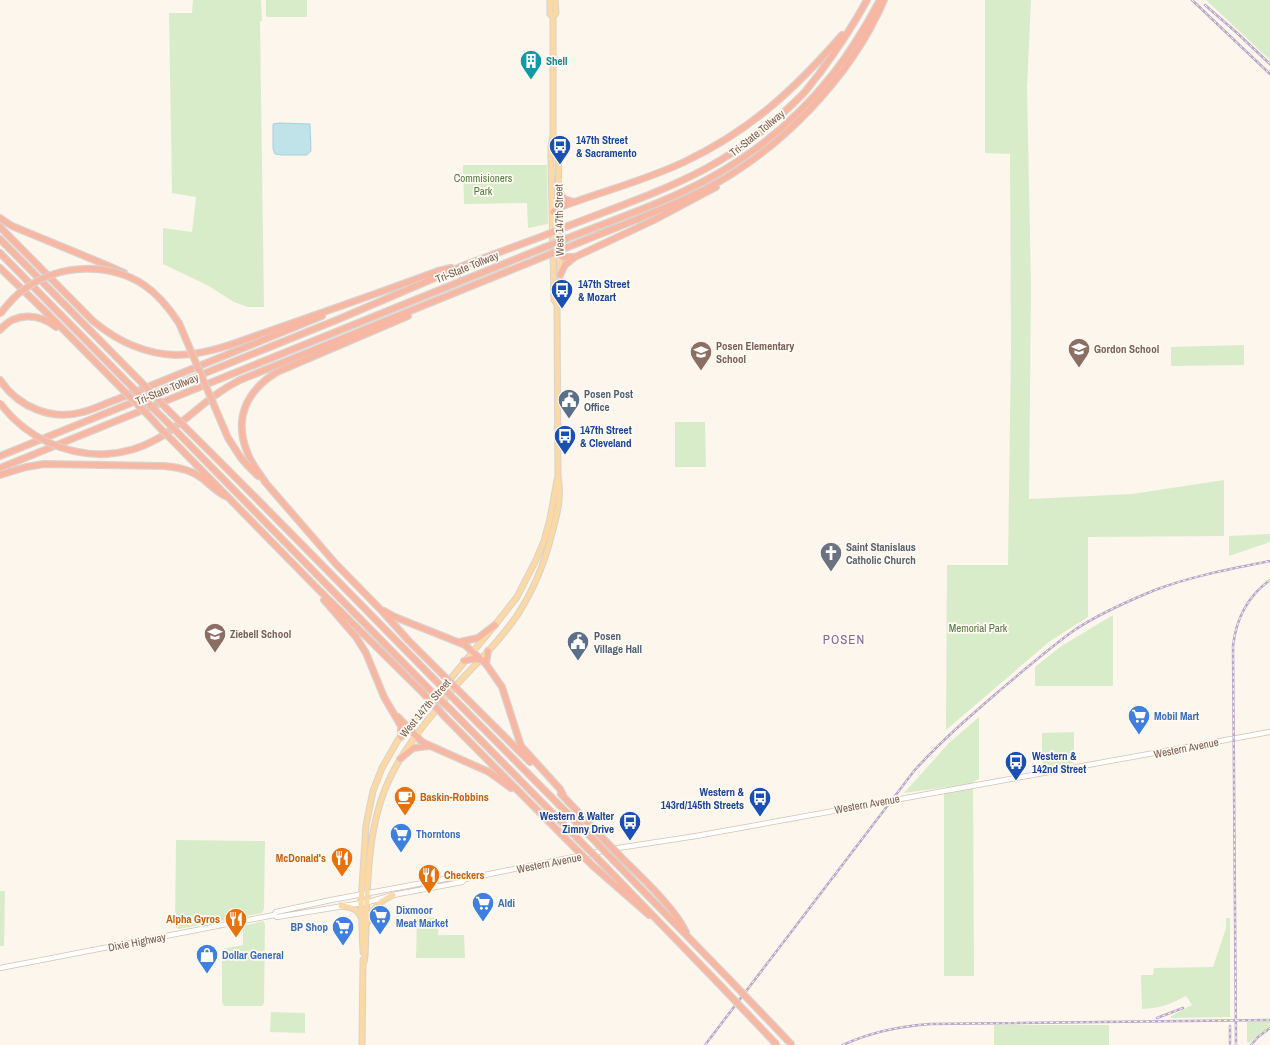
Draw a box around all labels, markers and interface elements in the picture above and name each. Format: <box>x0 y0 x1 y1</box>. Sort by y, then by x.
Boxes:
building icon: Shell <box>518 48 544 81</box>
place label: Shell <box>546 54 568 68</box>
street label: Tri-State Tollway <box>727 106 788 159</box>
bus stop icon: 147th Street & Sacramento <box>547 133 573 166</box>
place label: 147th Street & Sacramento <box>576 133 637 160</box>
park label: Commisioners Park <box>454 171 513 198</box>
street label: West 147th Street <box>551 183 567 256</box>
street label: Tri-State Tollway <box>433 248 501 286</box>
bus stop icon: 147th Street & Mozart <box>549 277 575 310</box>
place label: 147th Street & Mozart <box>578 277 630 304</box>
school or university icon: Gordon School <box>1066 336 1092 369</box>
school or university icon: Posen Elementary School <box>688 339 714 372</box>
place label: Posen Elementary School <box>716 339 794 366</box>
place label: Gordon School <box>1094 342 1159 356</box>
street label: Tri-State Tollway <box>133 370 201 408</box>
public building icon: Posen Post Office <box>556 387 582 420</box>
place label: Posen Post Office <box>584 387 633 414</box>
bus stop icon: 147th Street & Cleveland <box>552 423 578 456</box>
place label: 147th Street & Cleveland <box>580 423 632 450</box>
church icon: Saint Stanislaus Catholic Church <box>818 540 844 573</box>
place label: Saint Stanislaus Catholic Church <box>846 540 916 567</box>
school or university icon: Ziebell School <box>202 621 228 654</box>
park label: Memorial Park <box>949 621 1008 635</box>
place label: Ziebell School <box>230 627 291 641</box>
public building icon: Posen Village Hall <box>565 629 591 662</box>
place label: Posen Village Hall <box>594 629 642 656</box>
district label: POSEN <box>823 631 865 648</box>
street label: West 147th Street <box>396 676 454 740</box>
supermarket icon: Mobil Mart <box>1126 703 1152 736</box>
place label: Mobil Mart <box>1154 709 1199 723</box>
street label: Western Avenue <box>1152 735 1220 761</box>
bus stop icon: Western & 142nd Street <box>1003 749 1029 782</box>
place label: Western & 142nd Street <box>1032 749 1086 776</box>
cafe icon: Baskin-Robbins <box>392 784 418 817</box>
place label: Western & 143rd/145th Streets <box>661 785 744 812</box>
bus stop icon: Western & 143rd/145th Streets <box>747 785 773 818</box>
place label: Baskin-Robbins <box>420 790 489 804</box>
street label: Western Avenue <box>833 791 901 817</box>
place label: Western & Walter Zimny Drive <box>540 809 614 836</box>
bus stop icon: Western & Walter Zimny Drive <box>617 809 643 842</box>
supermarket icon: Thorntons <box>388 821 414 854</box>
place label: Thorntons <box>416 827 461 841</box>
restaurant icon: McDonald's <box>329 845 355 878</box>
street label: Western Avenue <box>515 850 583 876</box>
place label: McDonald's <box>276 851 326 865</box>
restaurant icon: Checkers <box>416 862 442 895</box>
place label: Checkers <box>444 868 485 882</box>
supermarket icon: Aldi <box>470 890 496 923</box>
place label: Aldi <box>498 896 515 910</box>
supermarket icon: Dixmoor Meat Market <box>367 903 393 936</box>
place label: Dixmoor Meat Market <box>396 903 448 930</box>
restaurant icon: Alpha Gyros <box>223 906 249 939</box>
place label: Alpha Gyros <box>166 912 220 926</box>
supermarket icon: BP Shop <box>330 914 356 947</box>
place label: BP Shop <box>291 920 328 934</box>
street label: Dixie Highway <box>107 929 168 954</box>
shop icon: Dollar General <box>194 942 220 975</box>
place label: Dollar General <box>222 948 284 962</box>

